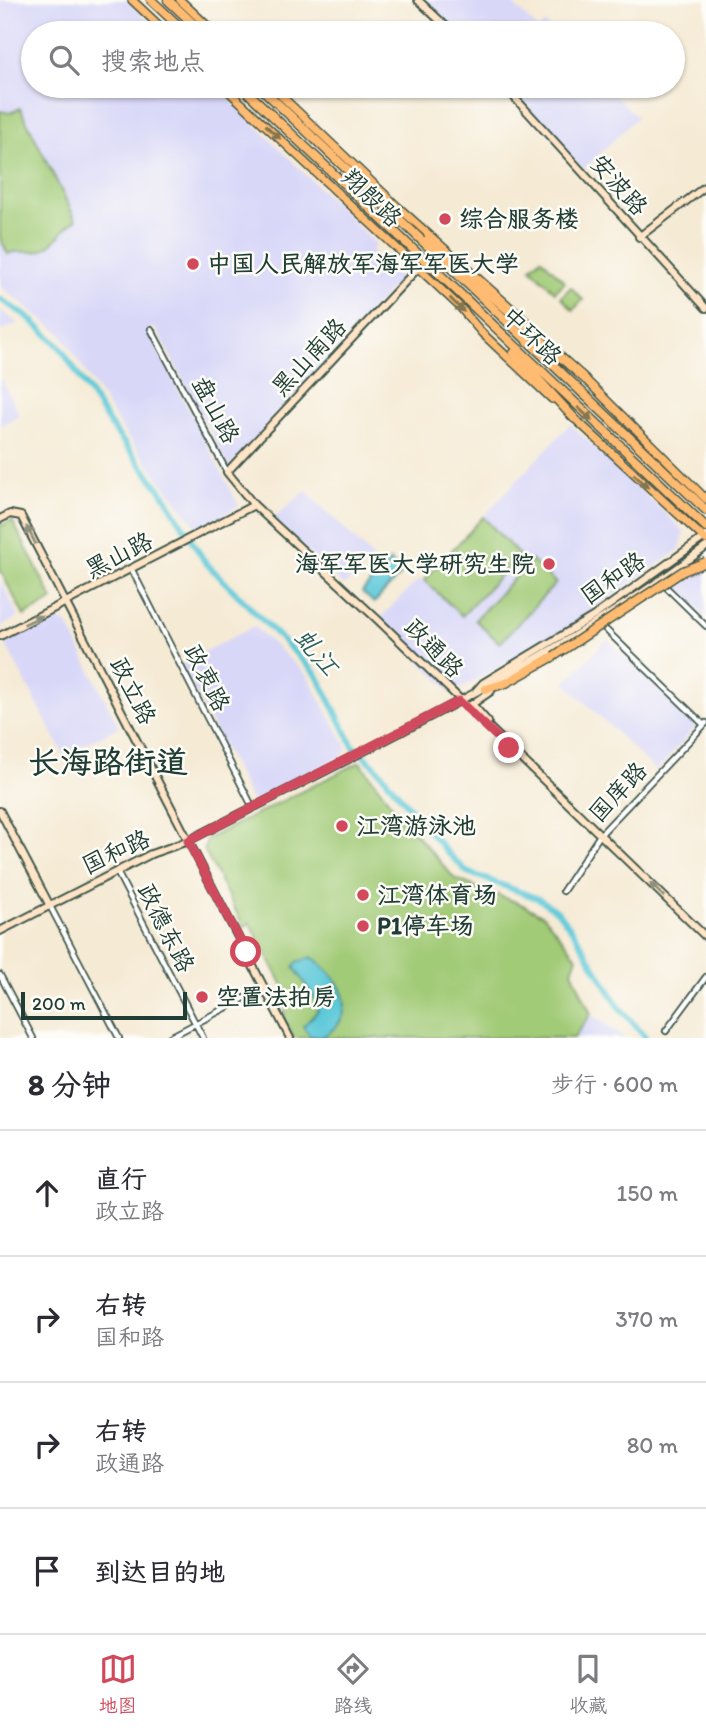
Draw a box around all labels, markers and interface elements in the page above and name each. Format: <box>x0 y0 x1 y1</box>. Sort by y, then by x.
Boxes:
search box <box>21 21 685 98</box>
icon: search <box>45 41 83 79</box>
text: 搜索地点 <box>101 45 205 77</box>
one-way arrow <box>264 124 282 140</box>
street label: 安波路 <box>585 148 654 221</box>
street label: 翔殷路 <box>336 162 408 233</box>
place label: 综合服务楼 <box>459 204 579 233</box>
marker: 综合服务楼 <box>437 211 453 227</box>
place label: 中国人民解放军海军军医大学 <box>207 249 519 278</box>
marker: 中国人民解放军海军军医大学 <box>185 256 201 272</box>
one-way arrow <box>448 296 464 313</box>
street label: 中环路 <box>496 300 568 371</box>
street label: 黑山南路 <box>265 312 352 402</box>
street label: 盘山路 <box>187 371 246 448</box>
one-way arrow <box>576 405 593 421</box>
one-way arrow <box>632 473 650 489</box>
one-way arrow <box>25 525 36 545</box>
street label: 黑山路 <box>80 525 157 584</box>
street label: 国和路 <box>575 545 651 610</box>
place label: 海军军医大学研究生院 <box>295 549 535 578</box>
marker: 海军军医大学研究生院 <box>541 556 557 572</box>
street label: 政通路 <box>399 612 470 683</box>
one-way arrow <box>23 614 43 626</box>
water label: 虬江 <box>288 622 347 683</box>
street label: 政衷路 <box>178 639 237 716</box>
street label: 政立路 <box>104 652 163 729</box>
route end <box>493 732 524 763</box>
district label: 长海路街道 <box>28 743 188 781</box>
street label: 国庠路 <box>582 755 653 828</box>
place label: 江湾游泳池 <box>356 811 476 840</box>
marker: 江湾游泳池 <box>334 818 350 834</box>
street label: 国和路 <box>77 823 155 880</box>
street label: 政德东路 <box>132 878 201 977</box>
place label: 江湾体育场 <box>377 880 497 909</box>
one-way arrow <box>649 882 666 898</box>
marker: 江湾体育场 <box>355 887 371 903</box>
place label: P1停车场 <box>377 911 474 940</box>
marker: P1停车场 <box>355 918 371 934</box>
route start <box>230 936 261 967</box>
place label: 空置法拍房 <box>216 982 336 1011</box>
scale bar <box>21 989 187 1021</box>
marker: 空置法拍房 <box>194 989 210 1005</box>
text: 200 m <box>32 992 86 1015</box>
text: 8 分钟 <box>28 1066 111 1103</box>
text: 步行 · 600 m <box>551 1070 678 1098</box>
text: 直行 <box>95 1163 147 1195</box>
icon: ahead <box>28 1174 66 1212</box>
text: 150 m <box>617 1179 678 1207</box>
text: 政立路 <box>95 1197 164 1225</box>
text: 右转 <box>95 1289 147 1321</box>
icon: right <box>28 1300 66 1338</box>
text: 370 m <box>615 1305 678 1333</box>
text: 国和路 <box>95 1323 164 1351</box>
text: 右转 <box>95 1415 147 1447</box>
icon: right <box>28 1426 66 1464</box>
text: 80 m <box>627 1431 678 1459</box>
text: 政通路 <box>95 1449 164 1477</box>
icon: arrive <box>28 1552 66 1590</box>
text: 到达目的地 <box>95 1556 225 1588</box>
tab: 地图 <box>99 1650 137 1717</box>
tab: 路线 <box>334 1650 372 1717</box>
tab: 收藏 <box>569 1650 607 1717</box>

